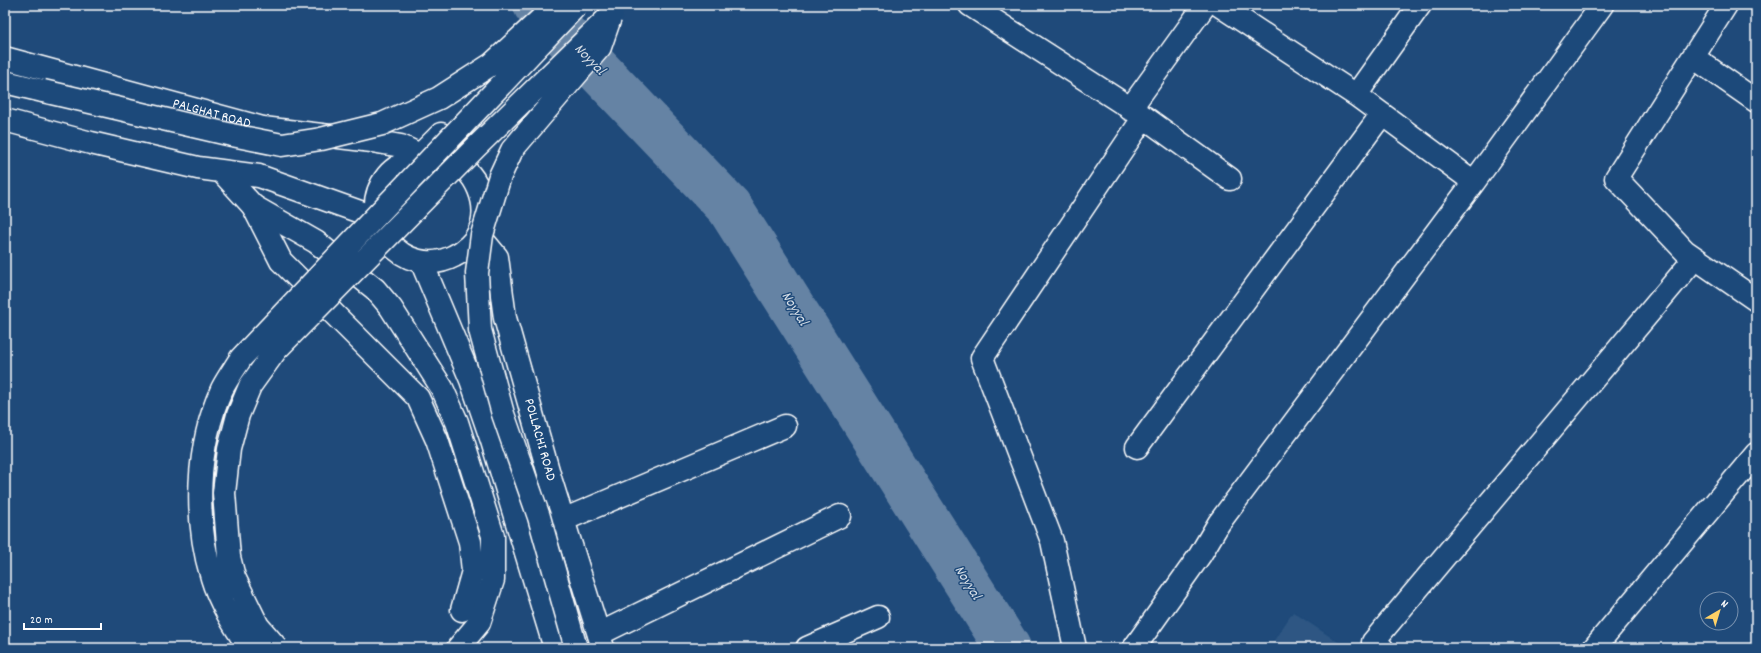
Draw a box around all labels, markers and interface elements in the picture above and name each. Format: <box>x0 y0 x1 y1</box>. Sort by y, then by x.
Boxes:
water label: Noyyal <box>568 39 611 82</box>
street label: PALGHAT ROAD <box>170 94 253 134</box>
water label: Noyyal <box>775 288 814 332</box>
street label: POLLACHI ROAD <box>518 396 561 483</box>
water label: Noyyal <box>948 562 987 606</box>
north arrow <box>1699 591 1739 631</box>
text: N <box>1717 597 1731 613</box>
scale bar <box>24 605 101 631</box>
text: 20 m <box>30 612 53 629</box>

